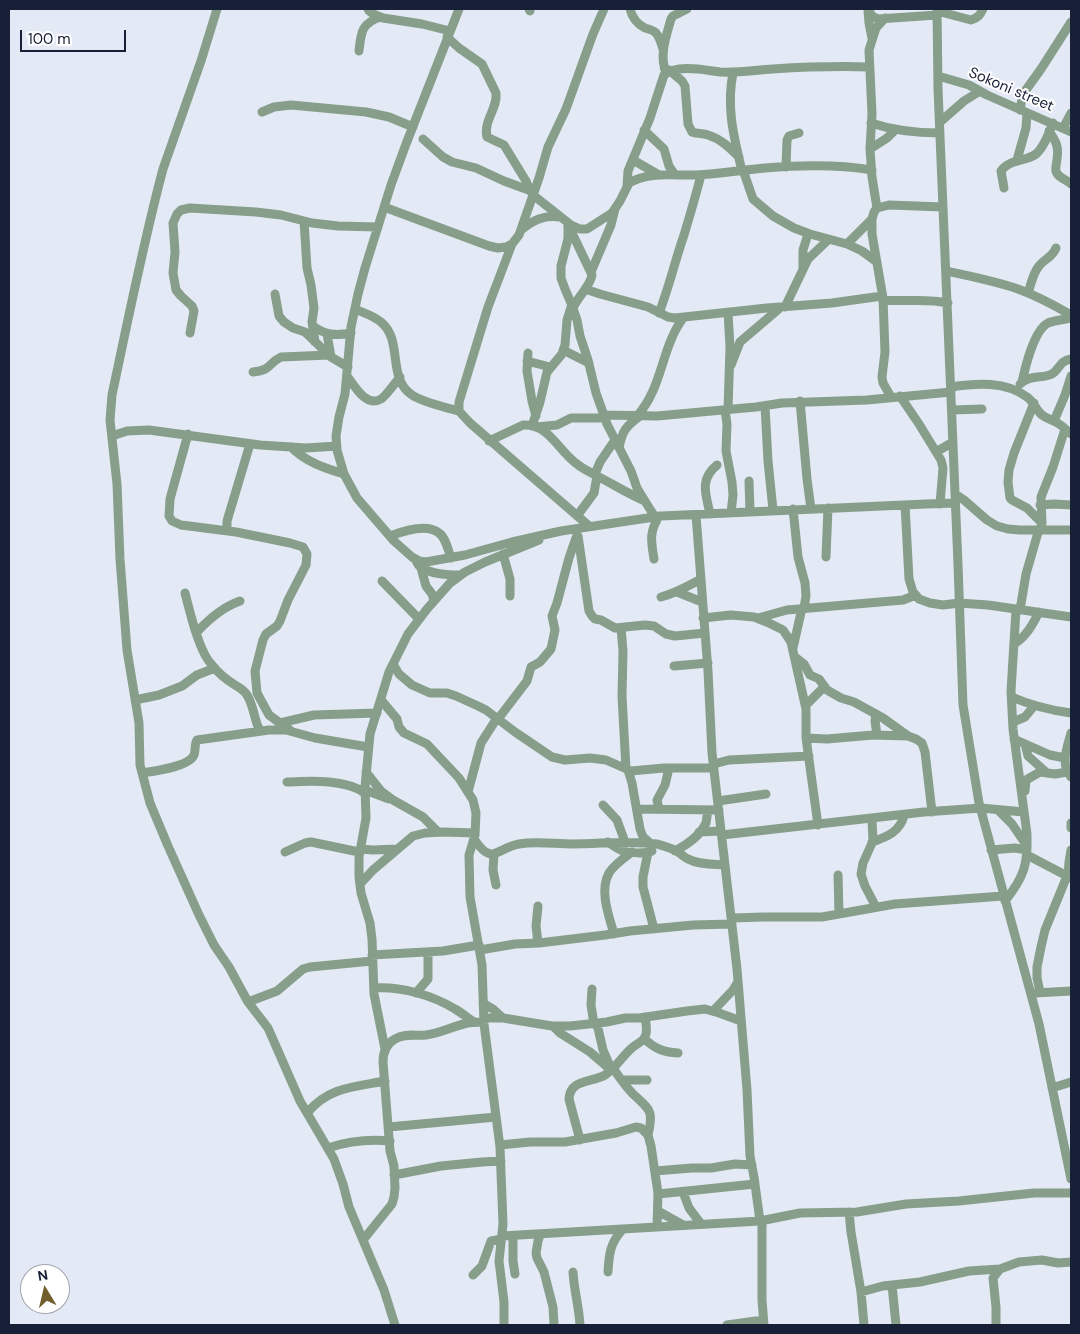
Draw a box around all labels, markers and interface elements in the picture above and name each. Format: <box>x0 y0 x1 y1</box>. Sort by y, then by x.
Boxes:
scale bar <box>22 20 129 52</box>
text: 100 m <box>28 29 71 49</box>
street label: Sokoni street <box>966 64 1056 116</box>
north arrow <box>20 1264 70 1314</box>
text: N <box>36 1265 49 1285</box>

